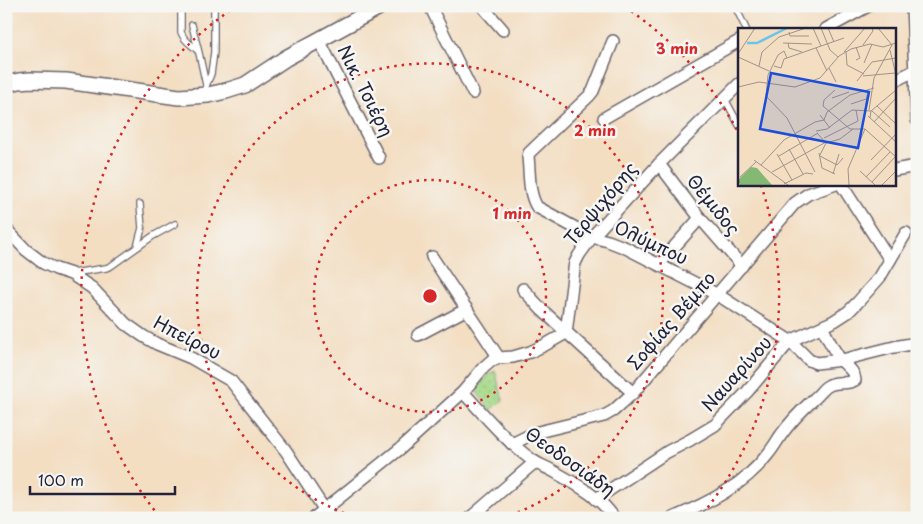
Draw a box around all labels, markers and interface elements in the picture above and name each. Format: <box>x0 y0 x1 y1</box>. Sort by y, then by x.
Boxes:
inset map <box>738 28 896 185</box>
text: 3 min <box>656 36 698 59</box>
street label: Νικ. Τσιέρη <box>332 40 401 141</box>
text: 2 min <box>574 118 616 141</box>
street label: Τερψιχόρης <box>557 155 643 251</box>
street label: Θέμιδος <box>681 168 747 240</box>
text: 1 min <box>493 201 531 224</box>
street label: Ολύμπου <box>610 213 693 270</box>
street label: Σοφίας Βέμπο <box>620 265 721 375</box>
centre of rings <box>421 287 439 305</box>
street label: Ηπείρου <box>149 308 226 365</box>
street label: Ναυαρίνου <box>694 329 777 417</box>
street label: Θεοδοσιάδη <box>520 420 622 502</box>
scale bar <box>30 464 175 496</box>
text: 100 m <box>38 468 84 491</box>

